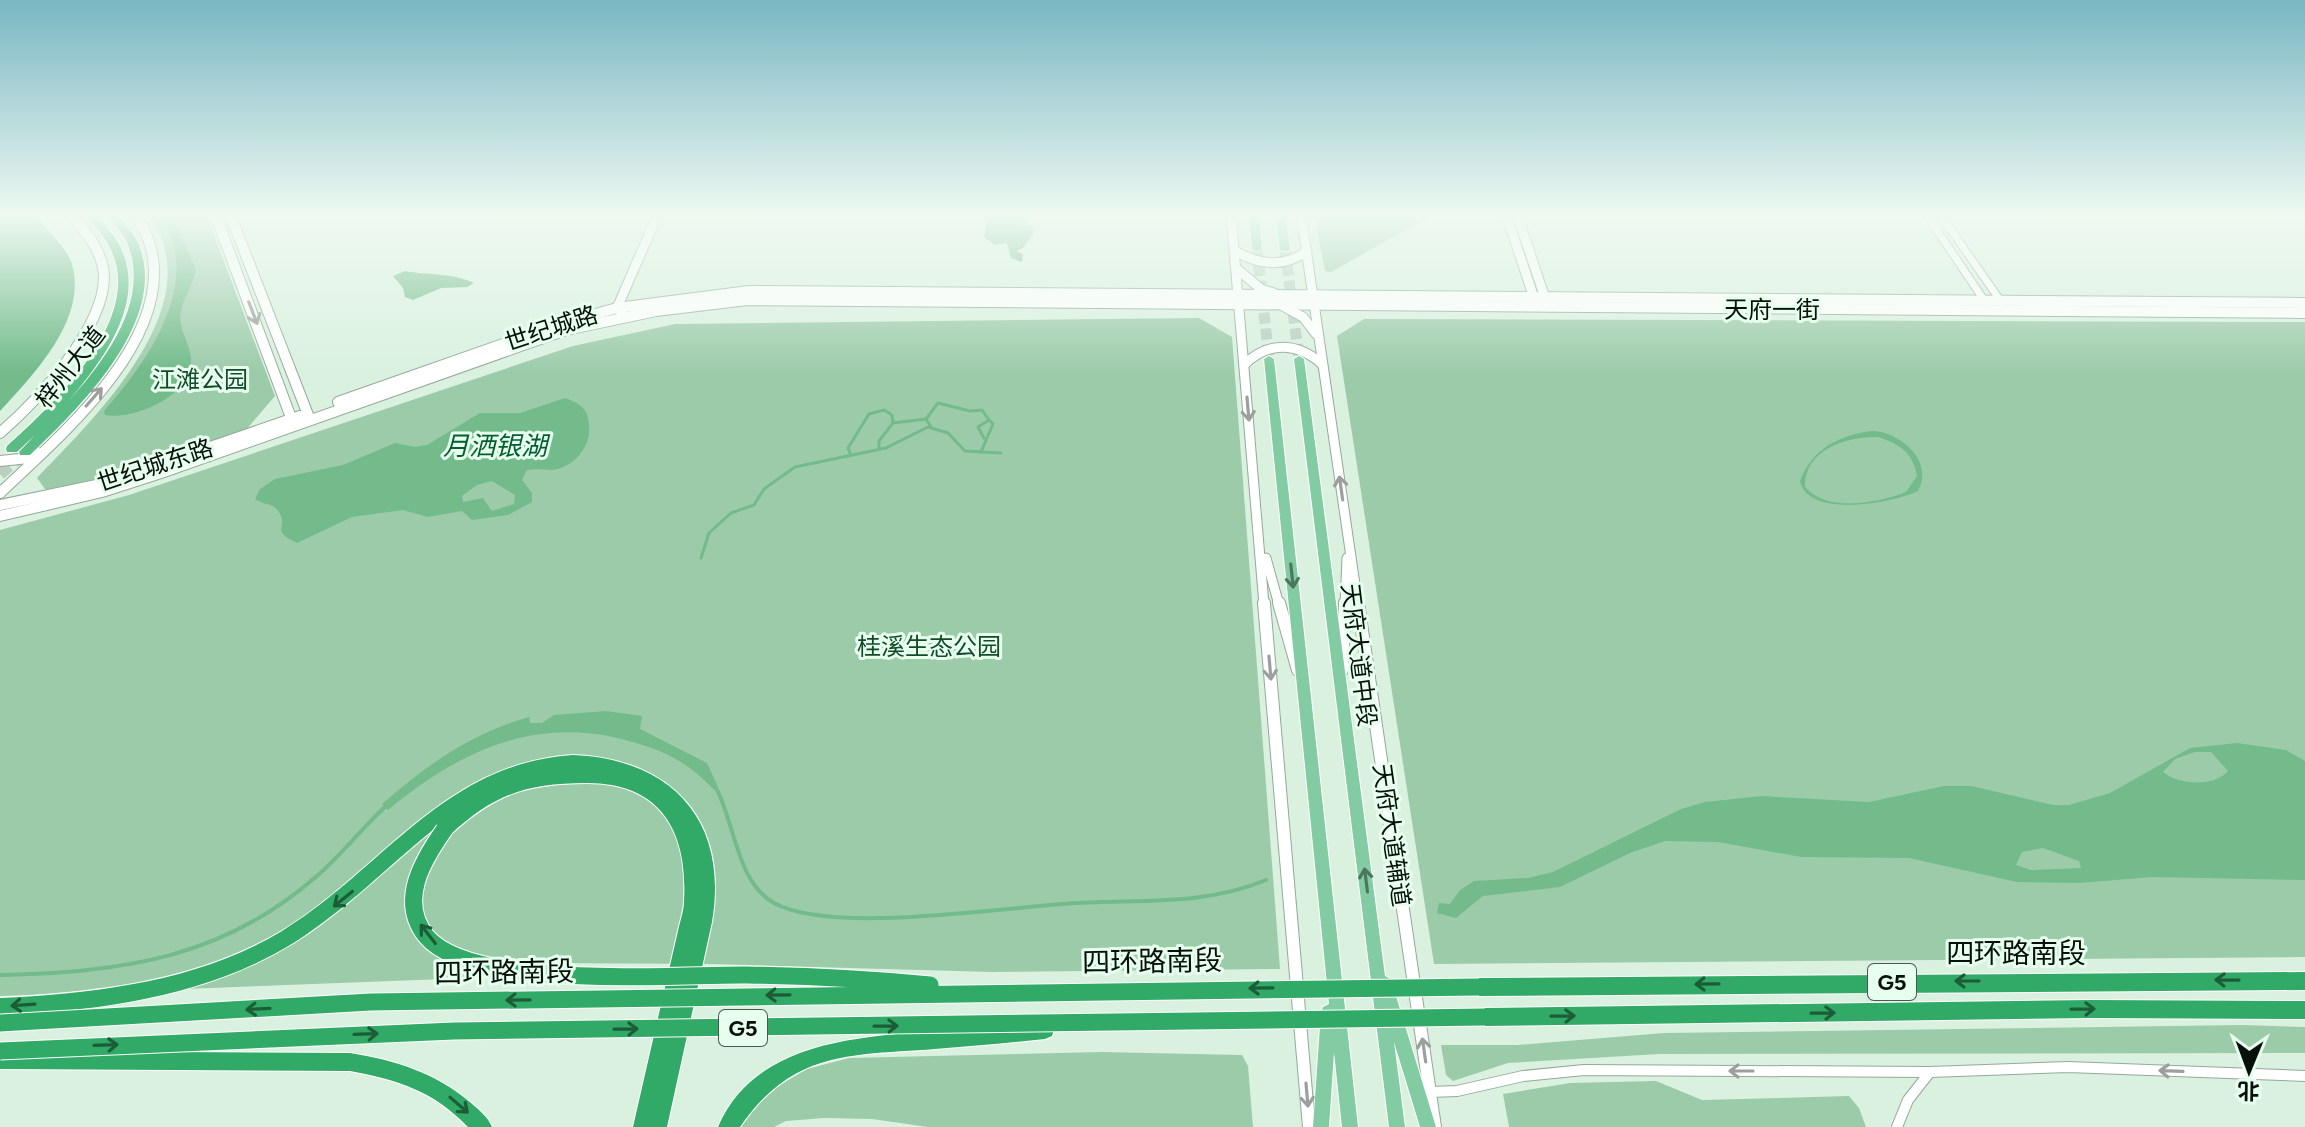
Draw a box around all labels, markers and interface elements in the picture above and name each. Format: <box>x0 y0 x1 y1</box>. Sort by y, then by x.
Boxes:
street label: 天府一街 <box>1724 295 1820 324</box>
street label: 世纪城路 <box>501 299 601 357</box>
one-way arrow <box>247 300 261 325</box>
street label: 梓州大道 <box>29 320 111 414</box>
park label: 江滩公园 <box>152 365 248 394</box>
one-way arrow <box>85 387 103 407</box>
one-way arrow <box>1241 395 1256 422</box>
water label: 月洒银湖 <box>443 430 551 462</box>
street label: 世纪城东路 <box>93 433 217 497</box>
one-way arrow <box>1333 476 1348 501</box>
one-way arrow <box>1284 562 1299 589</box>
street label: 天府大道中段 <box>1336 582 1382 728</box>
park label: 桂溪生态公园 <box>857 632 1001 661</box>
one-way arrow <box>1263 654 1278 681</box>
street label: 天府大道辅道 <box>1368 762 1416 908</box>
one-way arrow <box>1358 867 1373 894</box>
one-way arrow <box>333 890 354 908</box>
one-way arrow <box>419 924 437 945</box>
street label: 四环路南段 <box>1946 936 2086 970</box>
street label: 四环路南段 <box>1082 943 1222 979</box>
street label: 四环路南段 <box>434 954 574 990</box>
road number: G5 <box>1868 964 1916 1000</box>
one-way arrow <box>2214 972 2241 987</box>
one-way arrow <box>1954 973 1981 989</box>
one-way arrow <box>1694 976 1721 992</box>
one-way arrow <box>1248 980 1275 996</box>
one-way arrow <box>765 988 792 1003</box>
one-way arrow <box>505 992 532 1008</box>
one-way arrow <box>10 998 37 1013</box>
one-way arrow <box>245 1001 272 1016</box>
one-way arrow <box>2069 1001 2096 1017</box>
one-way arrow <box>1809 1005 1836 1021</box>
one-way arrow <box>1549 1008 1576 1024</box>
road number: G5 <box>719 1010 767 1046</box>
one-way arrow <box>872 1018 899 1034</box>
one-way arrow <box>612 1021 639 1037</box>
one-way arrow <box>352 1027 379 1042</box>
north arrow <box>2209 1031 2289 1111</box>
one-way arrow <box>92 1037 119 1052</box>
one-way arrow <box>1416 1038 1431 1063</box>
one-way arrow <box>1728 1063 1755 1079</box>
one-way arrow <box>2158 1063 2185 1078</box>
text: 北 <box>2237 1077 2260 1104</box>
one-way arrow <box>1299 1081 1314 1108</box>
one-way arrow <box>449 1096 469 1114</box>

